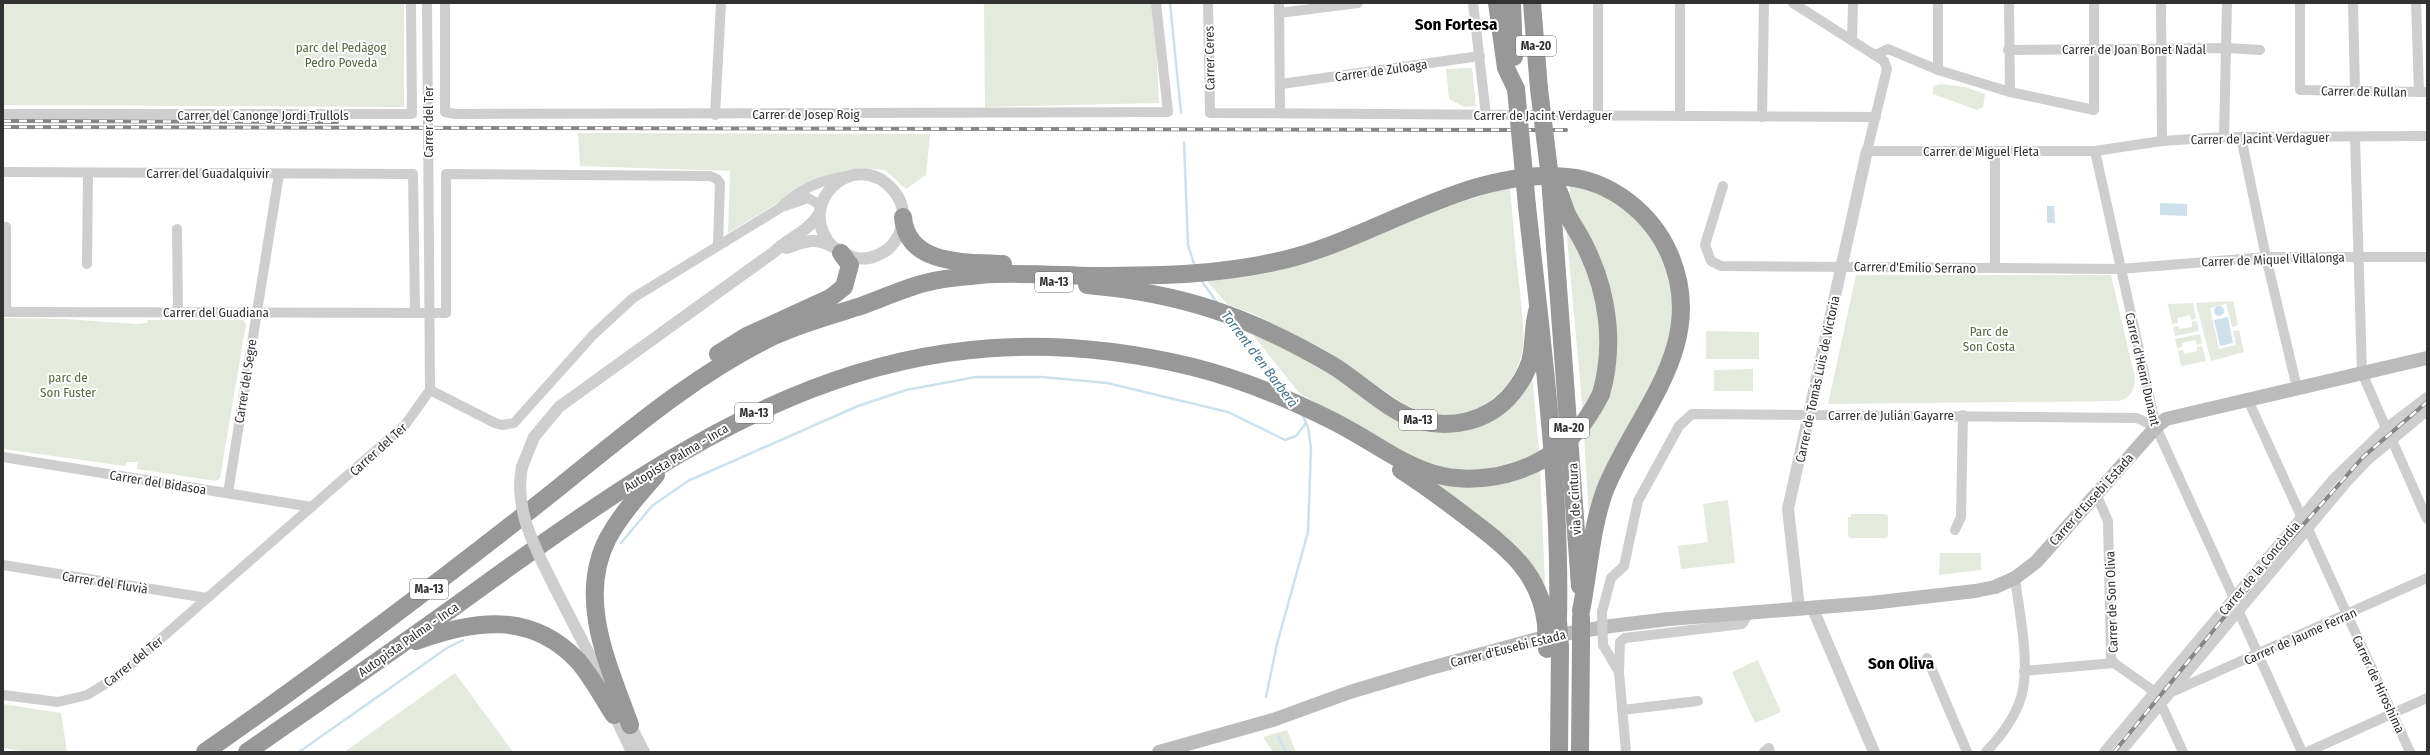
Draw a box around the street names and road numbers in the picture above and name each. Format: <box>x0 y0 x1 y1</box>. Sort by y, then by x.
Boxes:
street label: Carrer Ceres <box>1201 25 1218 90</box>
road number: Ma-20 <box>1516 36 1556 56</box>
street label: Carrer de Joan Bonet Nadal <box>2062 42 2207 57</box>
street label: Carrer de Zuloaga <box>1334 57 1428 84</box>
street label: Carrer de Rullan <box>2321 83 2407 100</box>
street label: Carrer del Ter <box>421 86 436 158</box>
street label: Carrer de Josep Roig <box>752 107 861 122</box>
street label: Carrer del Canonge Jordi Trullols <box>177 108 349 123</box>
street label: Carrer de Jacint Verdaguer <box>1474 108 1613 123</box>
street label: Carrer de Jacint Verdaguer <box>2191 130 2330 147</box>
street label: Carrer de Miguel Fleta <box>1923 144 2039 159</box>
street label: Carrer del Guadalquivir <box>146 166 270 181</box>
street label: Carrer de Miquel Villalonga <box>2201 250 2345 269</box>
street label: Carrer d'Emilio Serrano <box>1854 259 1977 276</box>
road number: Ma-13 <box>1035 272 1073 292</box>
street label: Carrer de Tomás Luis de Victoria <box>1792 294 1843 464</box>
street label: Carrer del Guadiana <box>163 305 269 320</box>
street label: Carrer d'Henri Dunant <box>2122 311 2163 428</box>
street label: Carrer del Segre <box>231 338 260 424</box>
road number: Ma-13 <box>735 403 773 423</box>
street label: Carrer de Julián Gayarre <box>1828 408 1954 423</box>
road number: Ma-13 <box>1399 410 1437 430</box>
road number: Ma-20 <box>1549 418 1589 438</box>
street label: Carrer del Ter <box>347 420 410 479</box>
street label: Autopista Palma - Inca <box>621 420 731 495</box>
street label: Carrer d'Eusebi Estada <box>2046 450 2137 548</box>
street label: via de cintura <box>1565 463 1584 535</box>
street label: Carrer del Bidasoa <box>108 467 207 498</box>
street label: Carrer de la Concòrdia <box>2216 518 2303 618</box>
street label: Carrer de Son Oliva <box>2102 551 2121 653</box>
street label: Carrer del Fluvià <box>61 568 149 597</box>
road number: Ma-13 <box>410 579 448 599</box>
street label: Autopista Palma - Inca <box>355 599 461 680</box>
street label: Carrer de Jaume Ferran <box>2242 605 2359 668</box>
street label: Carrer d'Eusebi Estada <box>1449 627 1567 670</box>
street label: Carrer del Ter <box>101 633 166 690</box>
street label: Carrer de Hiroshima <box>2349 633 2408 736</box>

